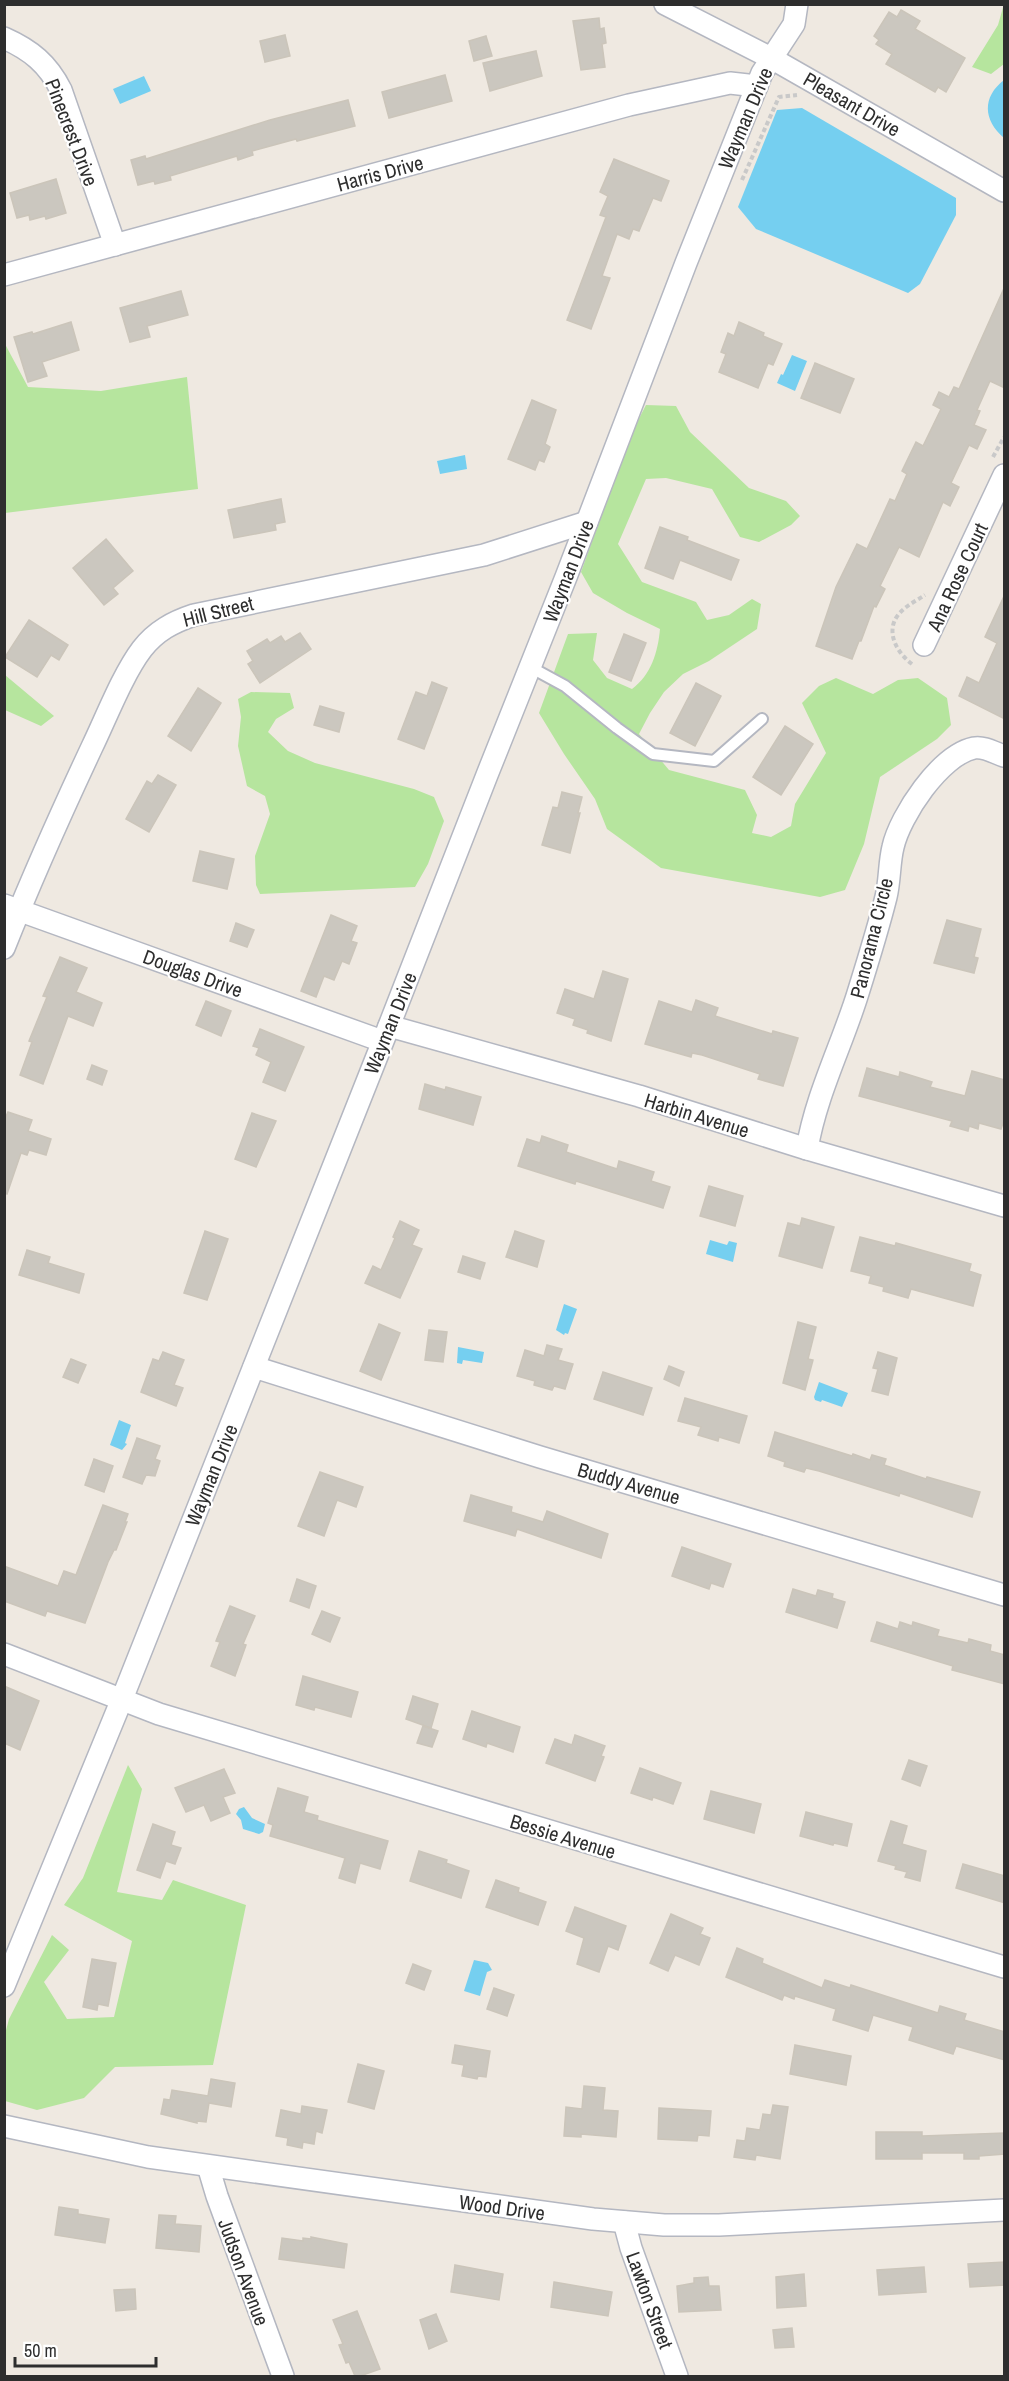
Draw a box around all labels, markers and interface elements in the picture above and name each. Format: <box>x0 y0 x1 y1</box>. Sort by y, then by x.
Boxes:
street label: Wayman Drive <box>712 63 778 173</box>
street label: Pleasant Drive <box>799 65 905 143</box>
street label: Pinecrest Drive <box>39 74 105 190</box>
street label: Harris Drive <box>334 149 426 197</box>
street label: Wayman Drive <box>536 516 600 626</box>
street label: Ana Rose Court <box>920 518 994 636</box>
street label: Hill Street <box>180 589 257 633</box>
street label: Panorama Circle <box>843 875 899 1001</box>
street label: Douglas Drive <box>140 943 246 1003</box>
street label: Wayman Drive <box>357 968 423 1078</box>
street label: Harbin Avenue <box>641 1086 753 1144</box>
street label: Wayman Drive <box>178 1420 244 1530</box>
street label: Buddy Avenue <box>575 1455 683 1511</box>
street label: Bessie Avenue <box>507 1807 619 1865</box>
street label: Wood Drive <box>457 2188 547 2226</box>
street label: Judson Avenue <box>212 2215 276 2329</box>
street label: Lawton Street <box>620 2248 680 2353</box>
scale bar <box>15 2330 156 2368</box>
text: 50 m <box>24 2338 57 2363</box>

